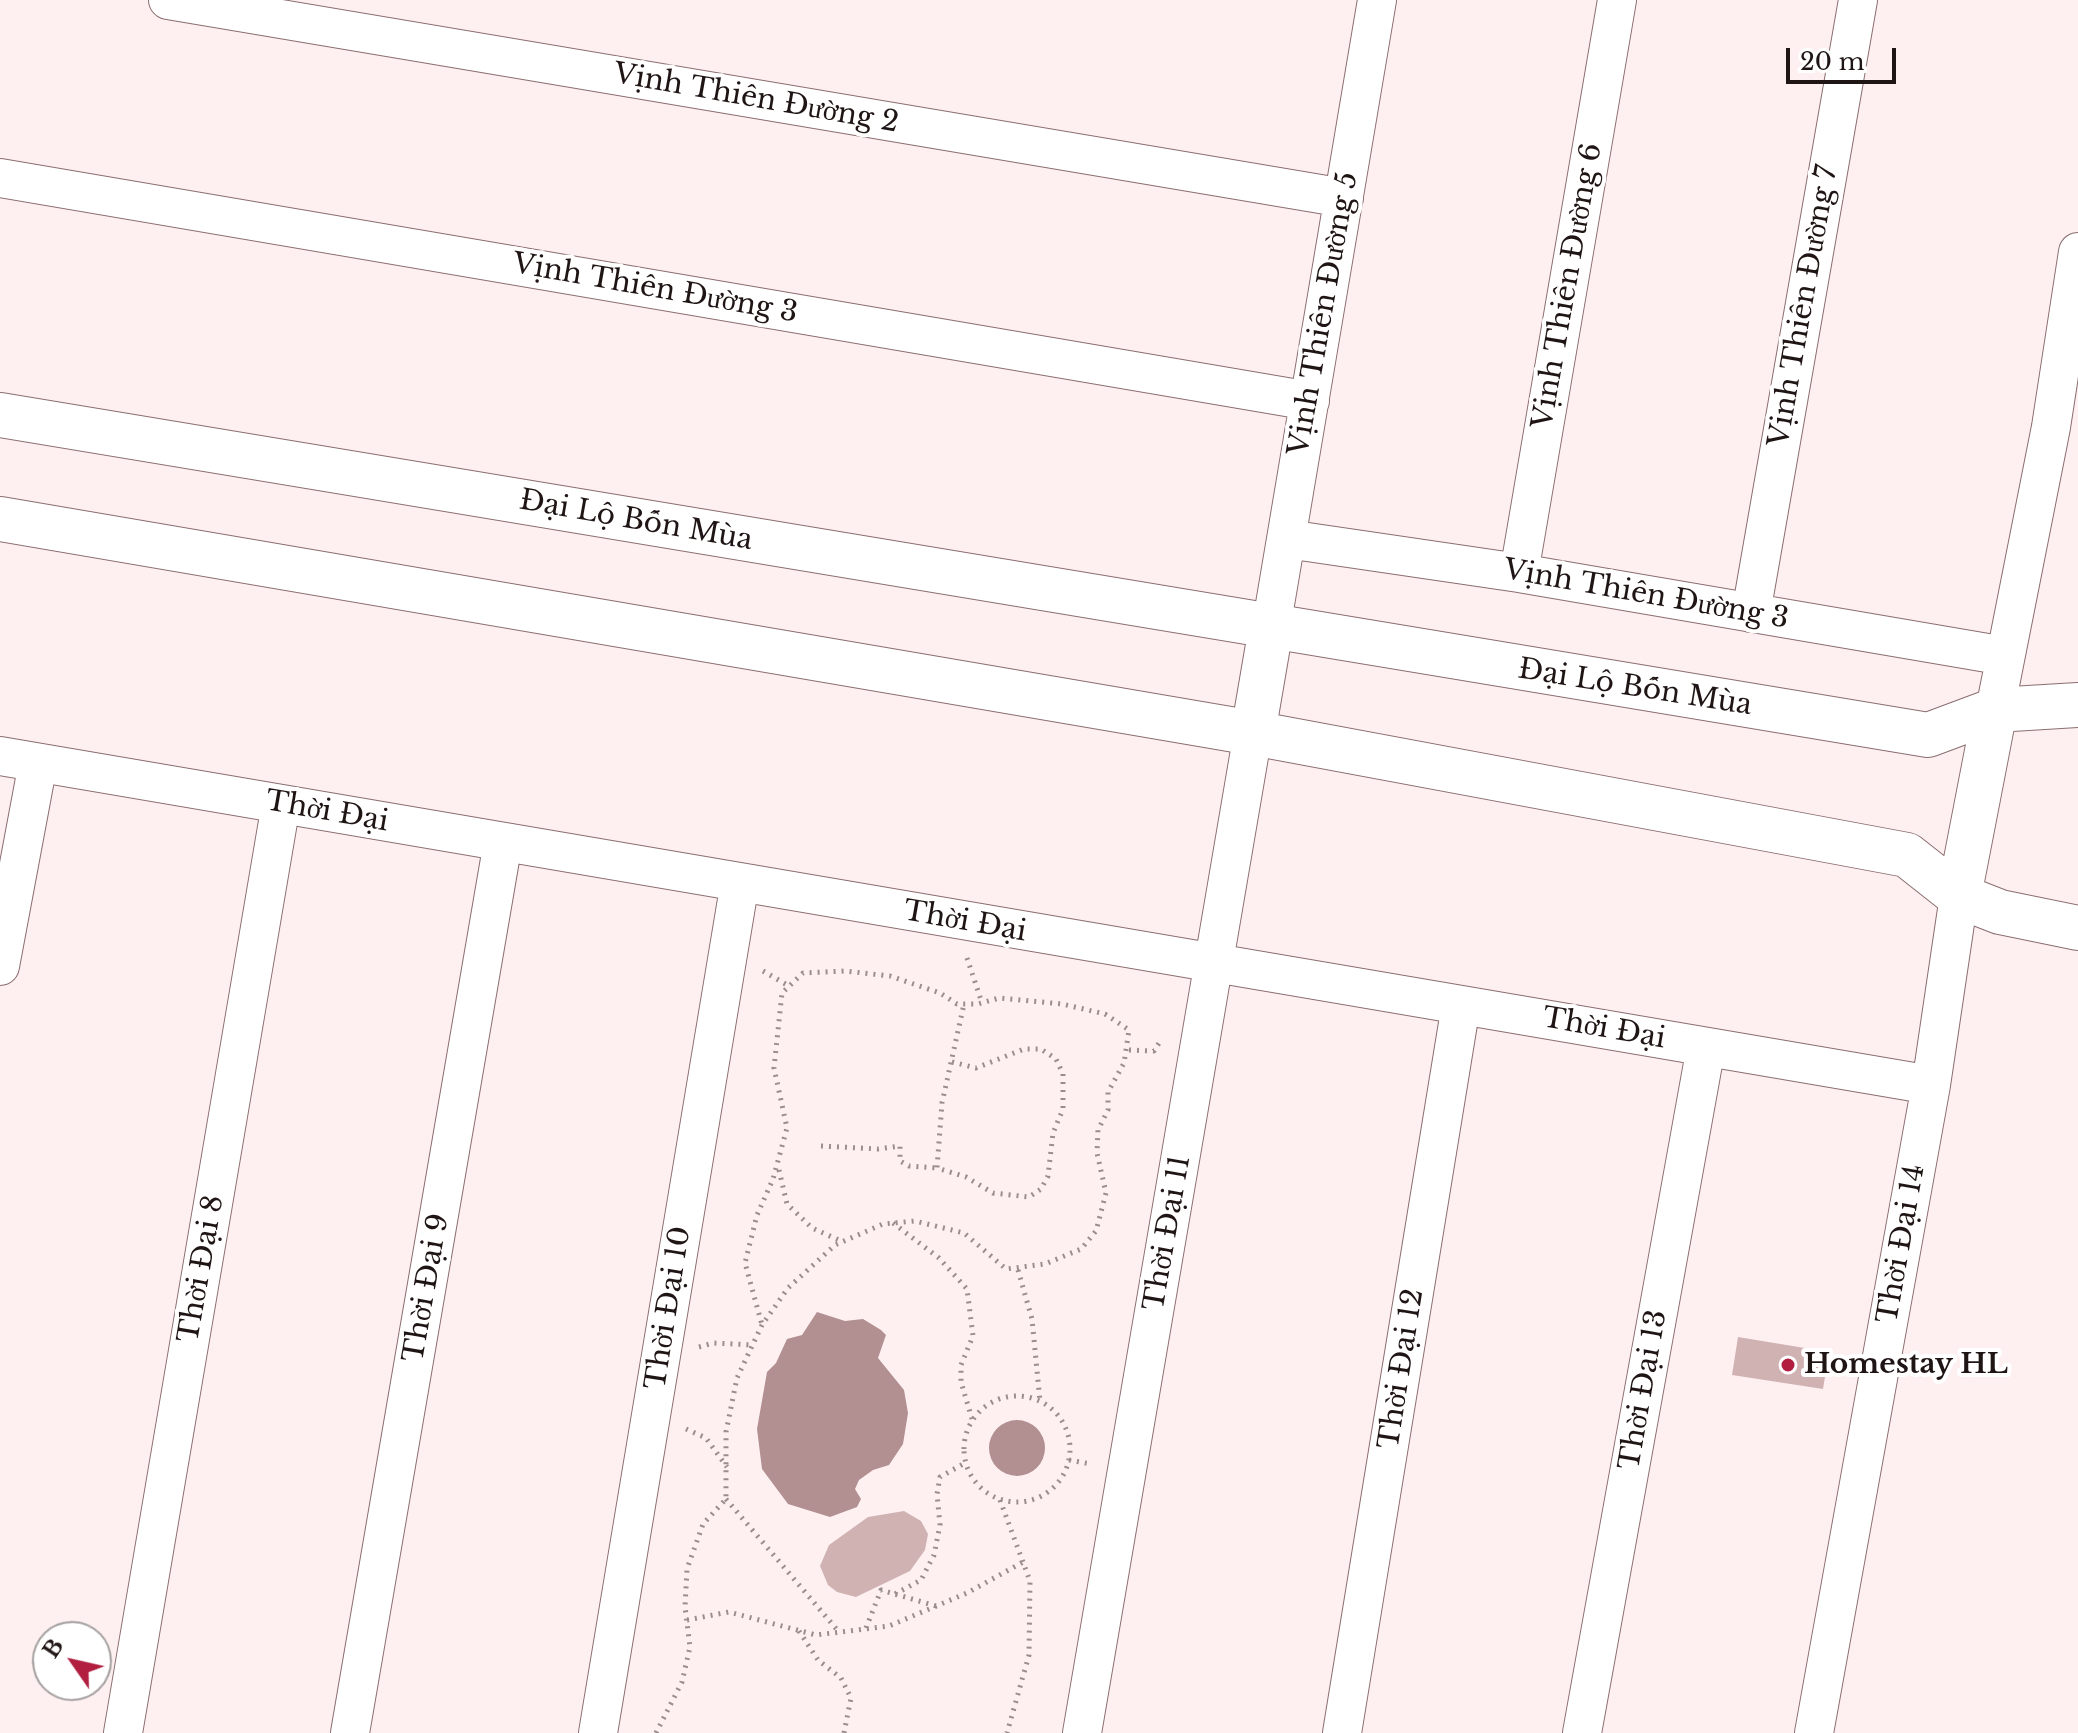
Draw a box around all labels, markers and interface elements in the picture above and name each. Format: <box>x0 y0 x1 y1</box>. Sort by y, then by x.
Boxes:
scale bar <box>1790 32 1900 82</box>
text: 20 m <box>1800 47 1865 76</box>
street label: Vịnh Thiên Đường 2 <box>611 57 901 141</box>
street label: Vịnh Thiên Đường 6 <box>1526 141 1610 431</box>
street label: Vịnh Thiên Đường 7 <box>1763 163 1845 449</box>
street label: Vịnh Thiên Đường 5 <box>1283 170 1365 458</box>
street label: Vịnh Thiên Đường 3 <box>510 247 800 331</box>
street label: Đại Lộ Bốn Mùa <box>517 484 755 558</box>
street label: Vịnh Thiên Đường 3 <box>1501 553 1791 637</box>
street label: Đại Lộ Bốn Mùa <box>1516 653 1754 723</box>
street label: Thời Đại <box>263 785 391 839</box>
street label: Thời Đại <box>901 895 1029 949</box>
street label: Thời Đại <box>1540 1002 1668 1056</box>
street label: Thời Đại 11 <box>1138 1153 1198 1313</box>
street label: Thời Đại 14 <box>1871 1162 1933 1326</box>
street label: Thời Đại 8 <box>173 1193 231 1345</box>
street label: Thời Đại 9 <box>397 1211 457 1365</box>
street label: Thời Đại 10 <box>640 1224 698 1392</box>
street label: Thời Đại 12 <box>1373 1287 1431 1451</box>
street label: Thời Đại 13 <box>1613 1307 1675 1473</box>
place label: Homestay HL <box>1804 1348 2008 1382</box>
marker: Homestay HL <box>1779 1356 1797 1374</box>
north arrow <box>32 1621 112 1701</box>
text: B <box>37 1634 69 1663</box>

